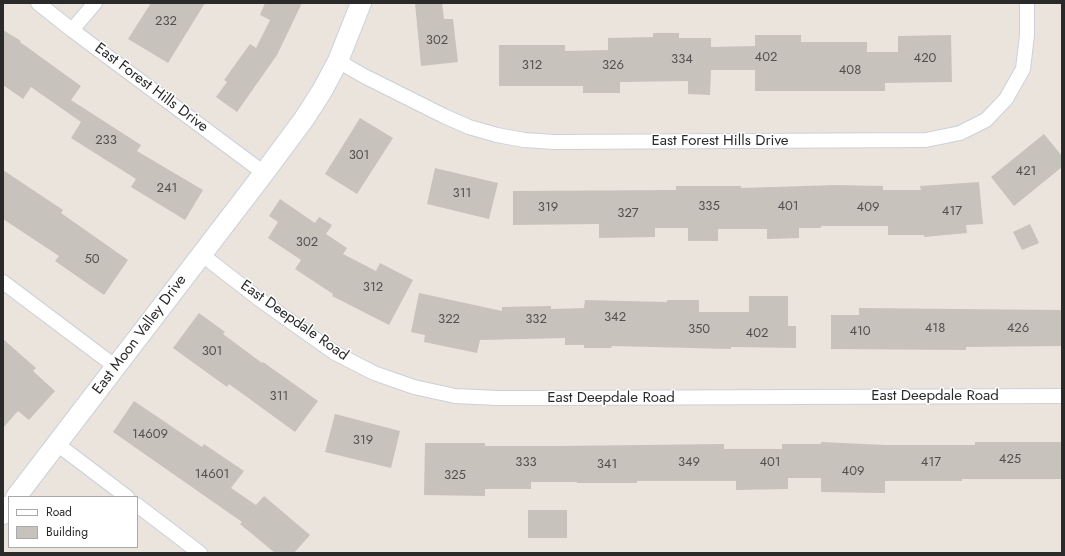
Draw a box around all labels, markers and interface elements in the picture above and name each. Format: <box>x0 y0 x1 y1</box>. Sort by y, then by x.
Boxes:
house number: 232 <box>155 14 177 30</box>
house number: 302 <box>426 33 448 49</box>
street label: East Forest Hills Drive <box>91 40 211 136</box>
house number: 402 <box>755 50 777 66</box>
house number: 420 <box>914 51 936 67</box>
house number: 334 <box>671 52 693 68</box>
house number: 312 <box>522 58 542 74</box>
house number: 326 <box>602 58 624 74</box>
house number: 408 <box>839 63 861 79</box>
street label: East Forest Hills Drive <box>651 132 789 150</box>
house number: 233 <box>95 133 117 149</box>
house number: 301 <box>349 148 369 164</box>
house number: 421 <box>1016 164 1036 180</box>
house number: 241 <box>157 181 177 197</box>
house number: 311 <box>453 186 471 202</box>
house number: 335 <box>698 199 720 215</box>
house number: 401 <box>777 199 799 215</box>
house number: 319 <box>538 200 558 216</box>
house number: 409 <box>857 200 879 216</box>
house number: 417 <box>942 204 962 220</box>
house number: 327 <box>617 206 639 222</box>
house number: 302 <box>296 235 318 251</box>
house number: 50 <box>84 252 100 268</box>
street label: East Moon Valley Drive <box>89 272 191 398</box>
street label: East Deepdale Road <box>237 277 351 365</box>
house number: 312 <box>363 280 383 296</box>
house number: 342 <box>604 310 626 326</box>
house number: 322 <box>438 312 460 328</box>
house number: 332 <box>525 312 547 328</box>
house number: 418 <box>925 321 945 337</box>
house number: 426 <box>1007 321 1029 337</box>
house number: 350 <box>688 322 710 338</box>
house number: 410 <box>849 324 871 340</box>
house number: 402 <box>746 326 768 342</box>
house number: 301 <box>202 344 222 360</box>
street label: East Deepdale Road <box>871 387 999 405</box>
house number: 311 <box>270 389 288 405</box>
street label: East Deepdale Road <box>547 389 675 407</box>
house number: 14609 <box>132 427 168 443</box>
house number: 319 <box>353 433 373 449</box>
house number: 425 <box>999 452 1021 468</box>
house number: 333 <box>515 455 537 471</box>
house number: 349 <box>678 455 700 471</box>
house number: 401 <box>759 455 781 471</box>
house number: 417 <box>921 455 941 471</box>
house number: 341 <box>597 457 617 473</box>
house number: 409 <box>842 464 864 480</box>
house number: 14601 <box>195 467 229 483</box>
house number: 325 <box>444 468 466 484</box>
legend <box>8 496 138 548</box>
text: Road <box>46 503 72 521</box>
text: Building <box>46 523 88 541</box>

